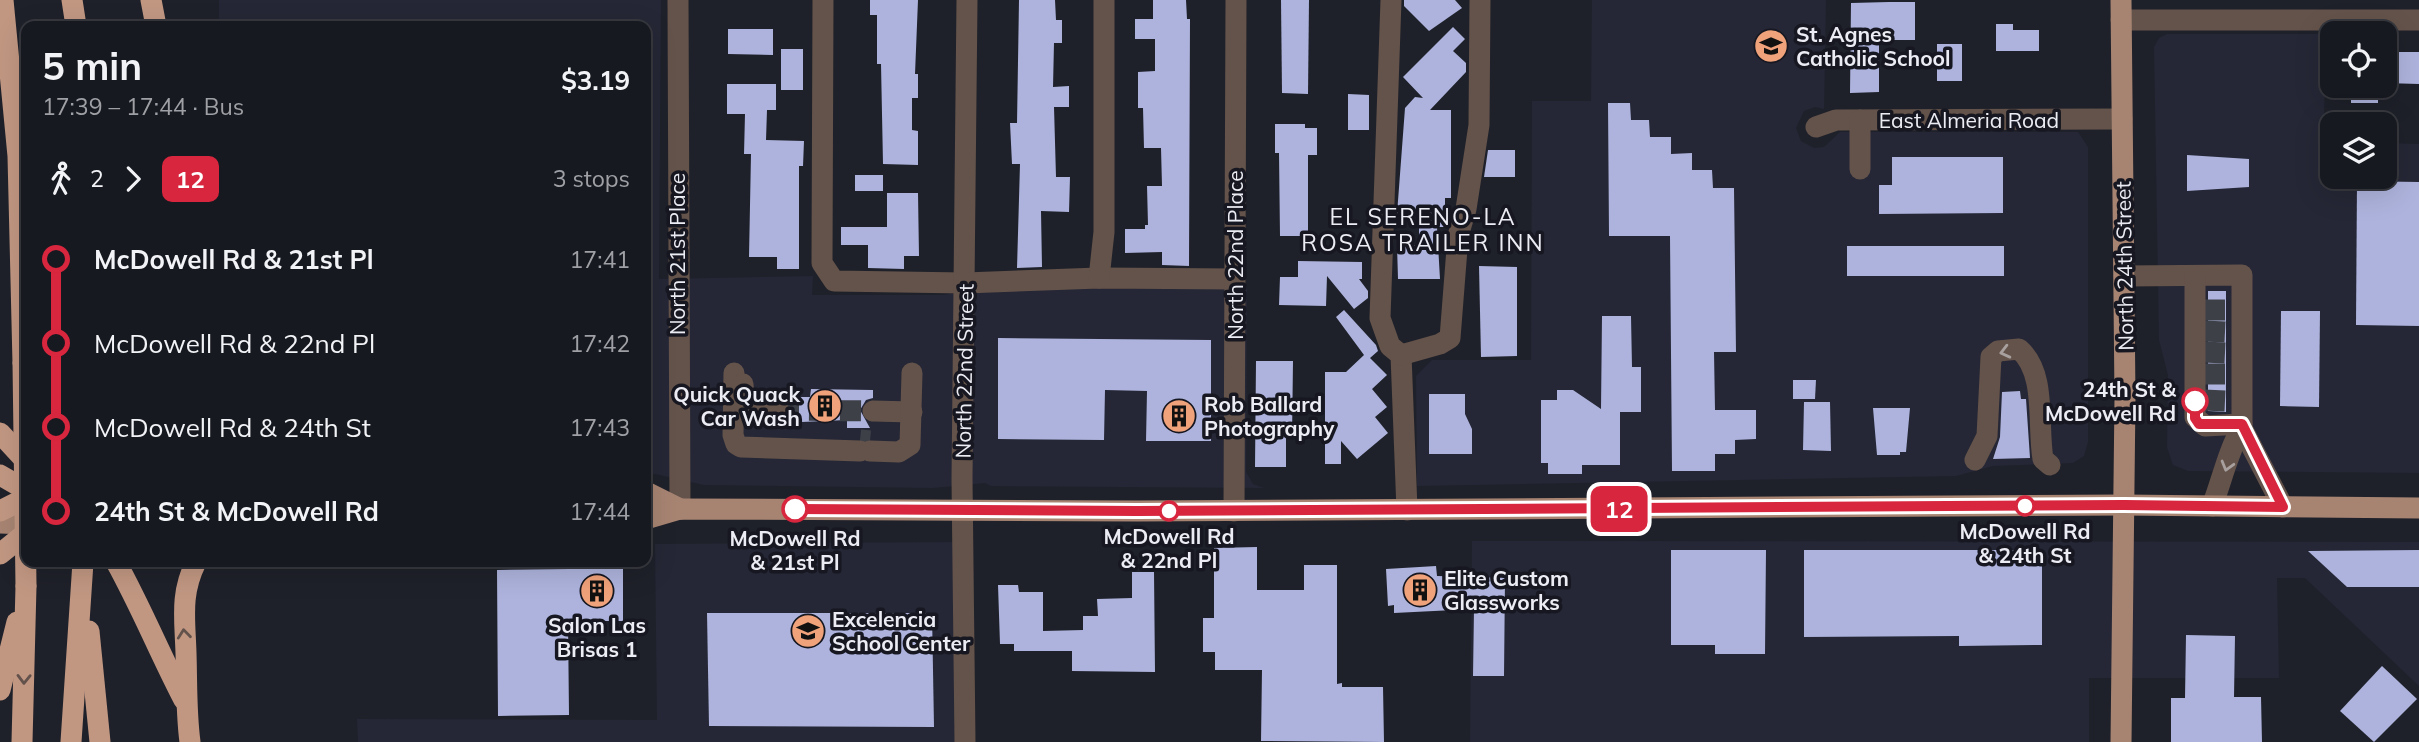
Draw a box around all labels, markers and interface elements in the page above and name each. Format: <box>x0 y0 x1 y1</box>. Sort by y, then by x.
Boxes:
place label: St. Agnes Catholic School <box>1796 21 1951 71</box>
map controls <box>2320 21 2397 189</box>
button: locate <box>2320 21 2397 98</box>
school or university icon: St. Agnes Catholic School <box>1752 27 1790 65</box>
text: 5 min <box>42 42 142 90</box>
text: $3.19 <box>561 64 630 97</box>
text: 17:39 – 17:44 · Bus <box>42 92 244 121</box>
street label: East Almeria Road <box>1879 107 2059 133</box>
button: layers <box>2320 112 2397 189</box>
icon: walk <box>42 160 80 198</box>
icon: forward <box>114 160 152 198</box>
text: 2 <box>90 164 104 193</box>
text: 12 <box>176 164 205 194</box>
text: 3 stops <box>553 164 630 193</box>
street label: North 22nd Place <box>1222 170 1248 340</box>
street label: North 21st Place <box>664 173 690 335</box>
street label: North 24th Street <box>2110 181 2138 351</box>
district label: EL SERENO-LA ROSA TRAILER INN <box>1301 202 1545 257</box>
text: McDowell Rd & 21st Pl <box>94 243 374 276</box>
text: 17:41 <box>570 245 630 274</box>
street label: North 22nd Street <box>949 283 979 459</box>
text: McDowell Rd & 22nd Pl <box>94 327 375 360</box>
text: 17:42 <box>570 329 630 358</box>
one-way arrow <box>1999 344 2011 358</box>
place label: 24th St & McDowell Rd <box>2045 376 2177 426</box>
place label: Quick Quack Car Wash <box>673 381 800 431</box>
building icon: Quick Quack Car Wash <box>806 387 844 425</box>
marker: 24th St & McDowell Rd <box>2182 388 2208 414</box>
place label: Rob Ballard Photography <box>1204 391 1335 441</box>
building icon: Rob Ballard Photography <box>1160 397 1198 435</box>
text: McDowell Rd & 24th St <box>94 411 371 444</box>
text: 17:43 <box>570 413 630 442</box>
one-way arrow <box>2220 460 2235 472</box>
line badge: 12 <box>1588 486 1650 532</box>
text: 12 <box>1605 494 1633 524</box>
text: 24th St & McDowell Rd <box>94 495 379 528</box>
marker: McDowell Rd & 21st Pl <box>782 496 808 522</box>
marker: McDowell Rd & 24th St <box>2015 496 2035 516</box>
text: 17:44 <box>570 497 630 526</box>
marker: McDowell Rd & 22nd Pl <box>1159 501 1179 521</box>
place label: McDowell Rd & 24th St <box>1959 518 2091 568</box>
place label: McDowell Rd & 22nd Pl <box>1103 523 1235 573</box>
place label: McDowell Rd & 21st Pl <box>729 525 861 575</box>
place label: Elite Custom Glassworks <box>1444 565 1569 615</box>
building icon: Elite Custom Glassworks <box>1401 571 1439 609</box>
building icon: Salon Las Brisas 1 <box>578 572 616 610</box>
place label: Excelencia School Center <box>832 606 971 656</box>
place label: Salon Las Brisas 1 <box>548 612 646 662</box>
school or university icon: Excelencia School Center <box>789 612 827 650</box>
one-way arrow <box>177 628 192 639</box>
one-way arrow <box>16 674 32 684</box>

